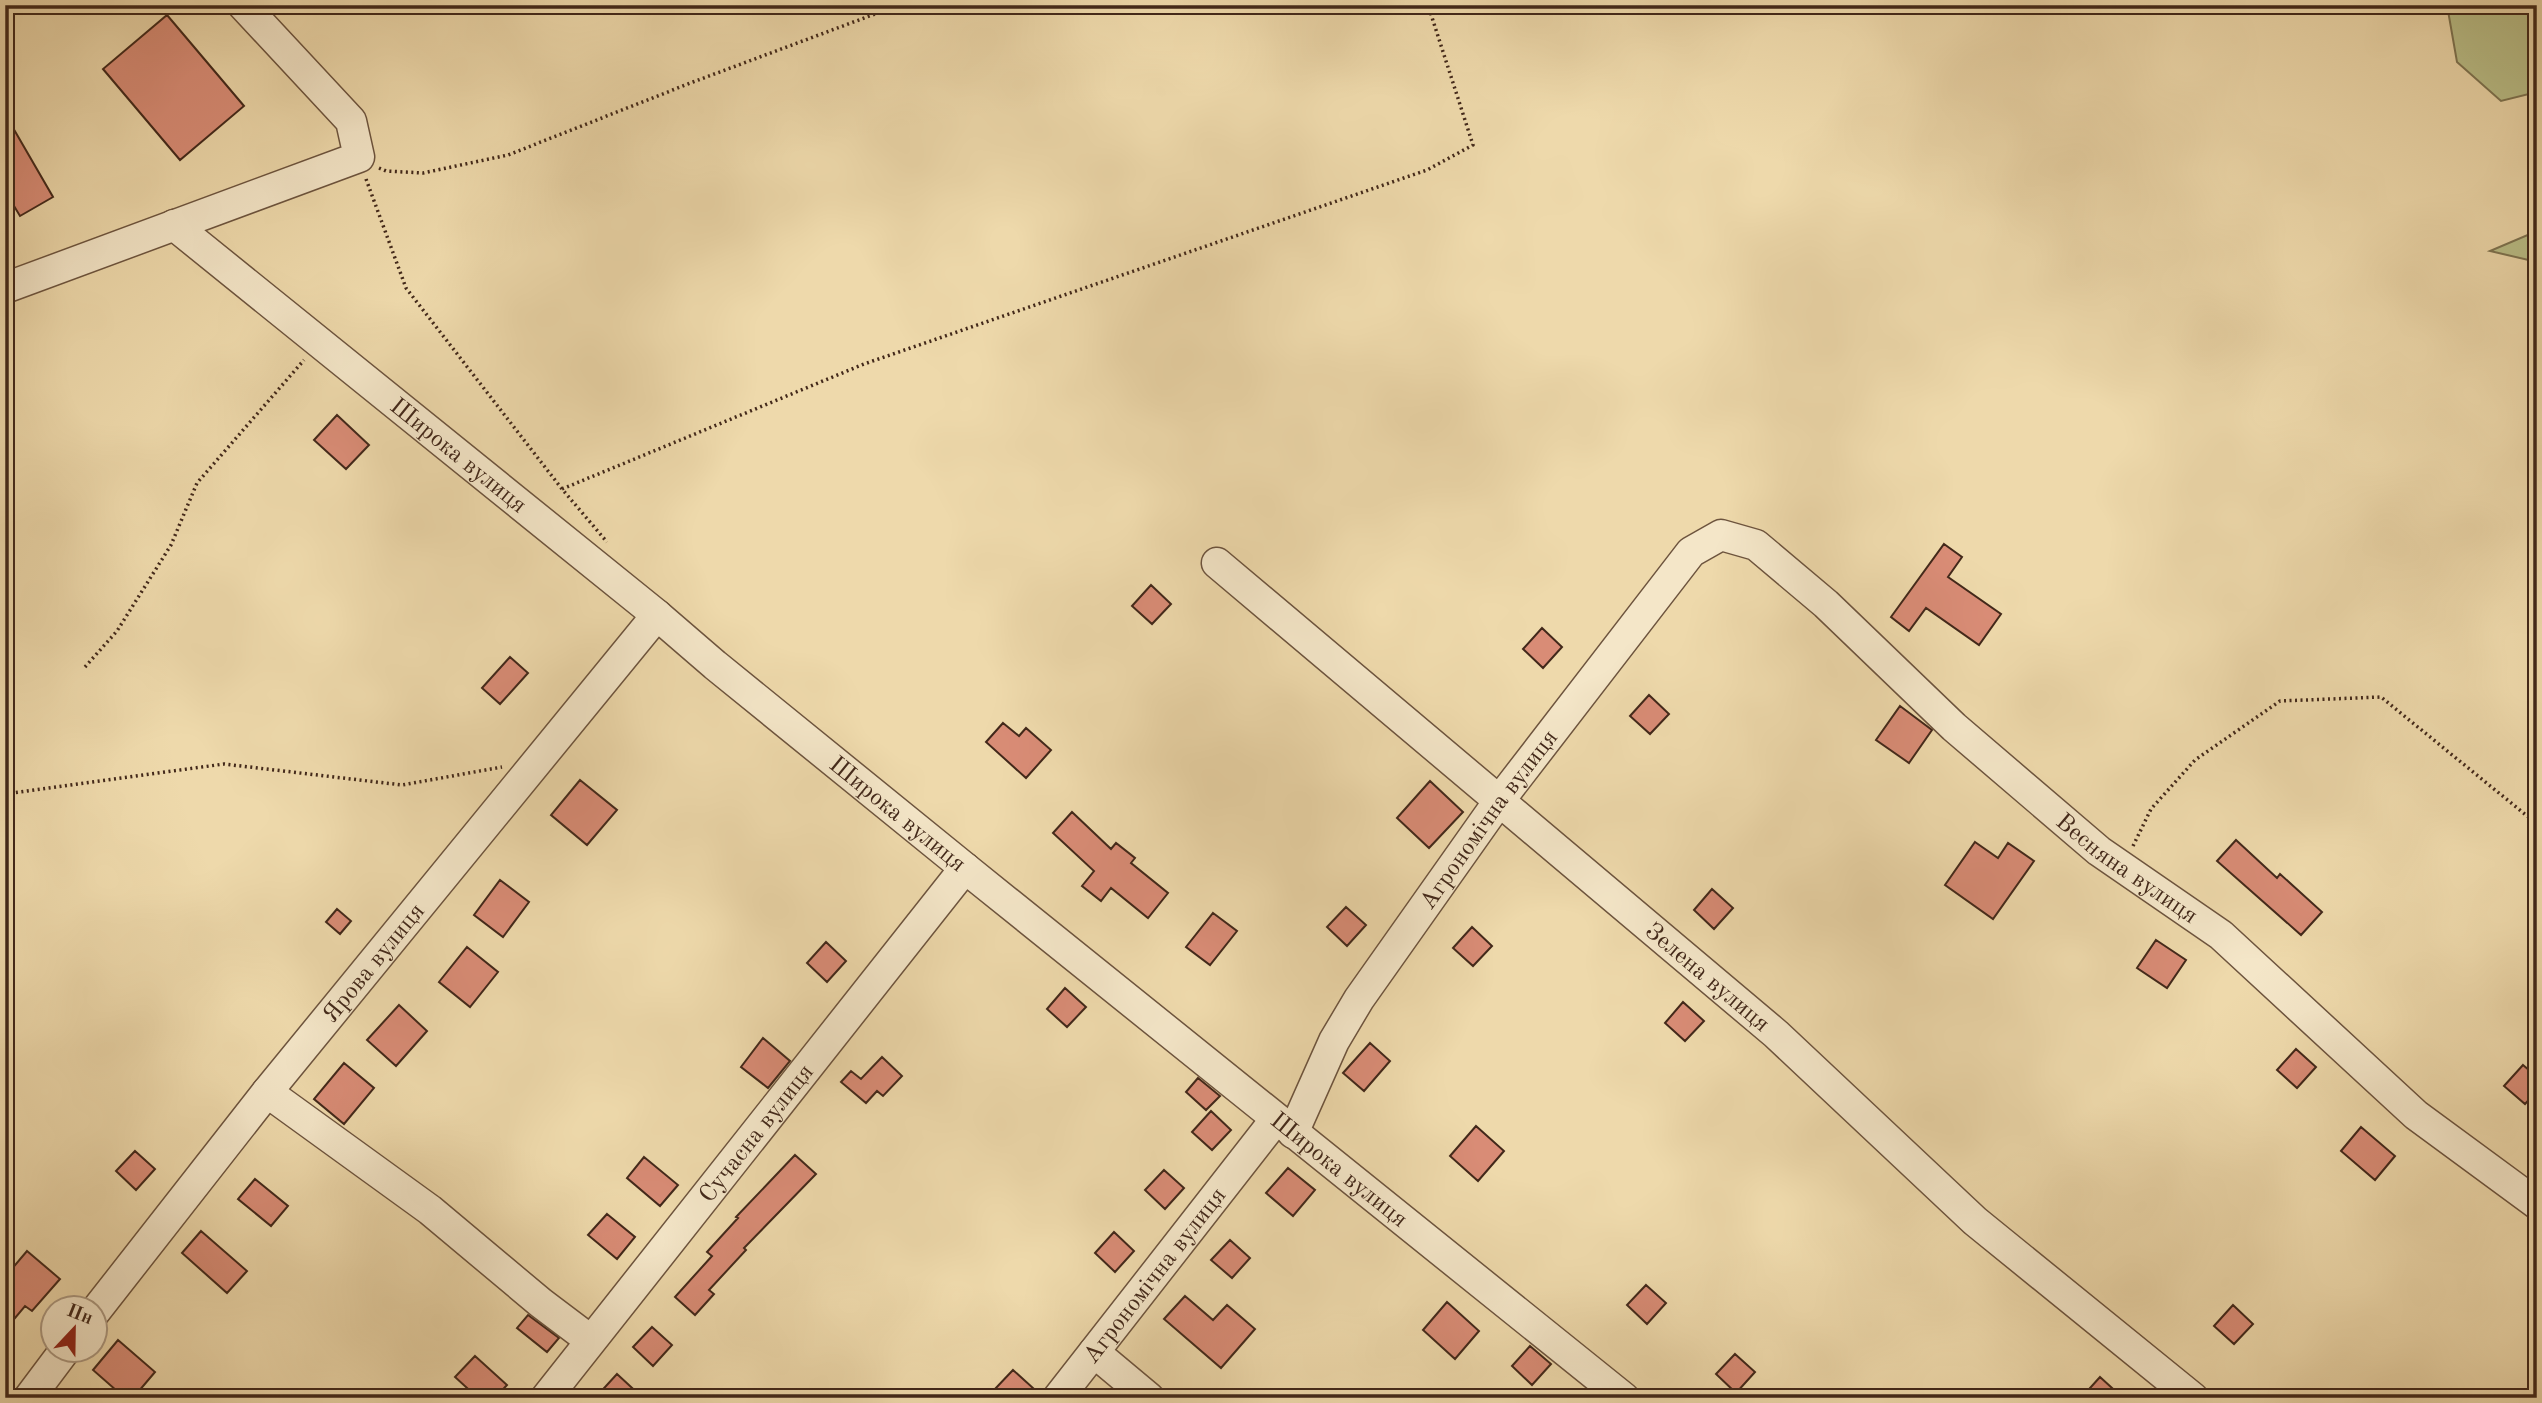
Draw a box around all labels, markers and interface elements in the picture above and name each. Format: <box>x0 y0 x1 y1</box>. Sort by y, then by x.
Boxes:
street label: Широка вулиця <box>385 394 530 519</box>
street label: Агрономічна вулиця <box>1416 726 1563 914</box>
street label: Широка вулиця <box>824 753 969 877</box>
street label: Весняна вулиця <box>2051 810 2201 929</box>
street label: Ярова вулиця <box>319 900 430 1028</box>
street label: Зелена вулиця <box>1640 919 1773 1037</box>
street label: Сучасна вулиця <box>696 1061 819 1208</box>
street label: Широка вулиця <box>1265 1109 1411 1233</box>
street label: Агрономічна вулиця <box>1080 1184 1232 1369</box>
north arrow <box>38 1294 108 1364</box>
text: Пн <box>64 1302 95 1329</box>

